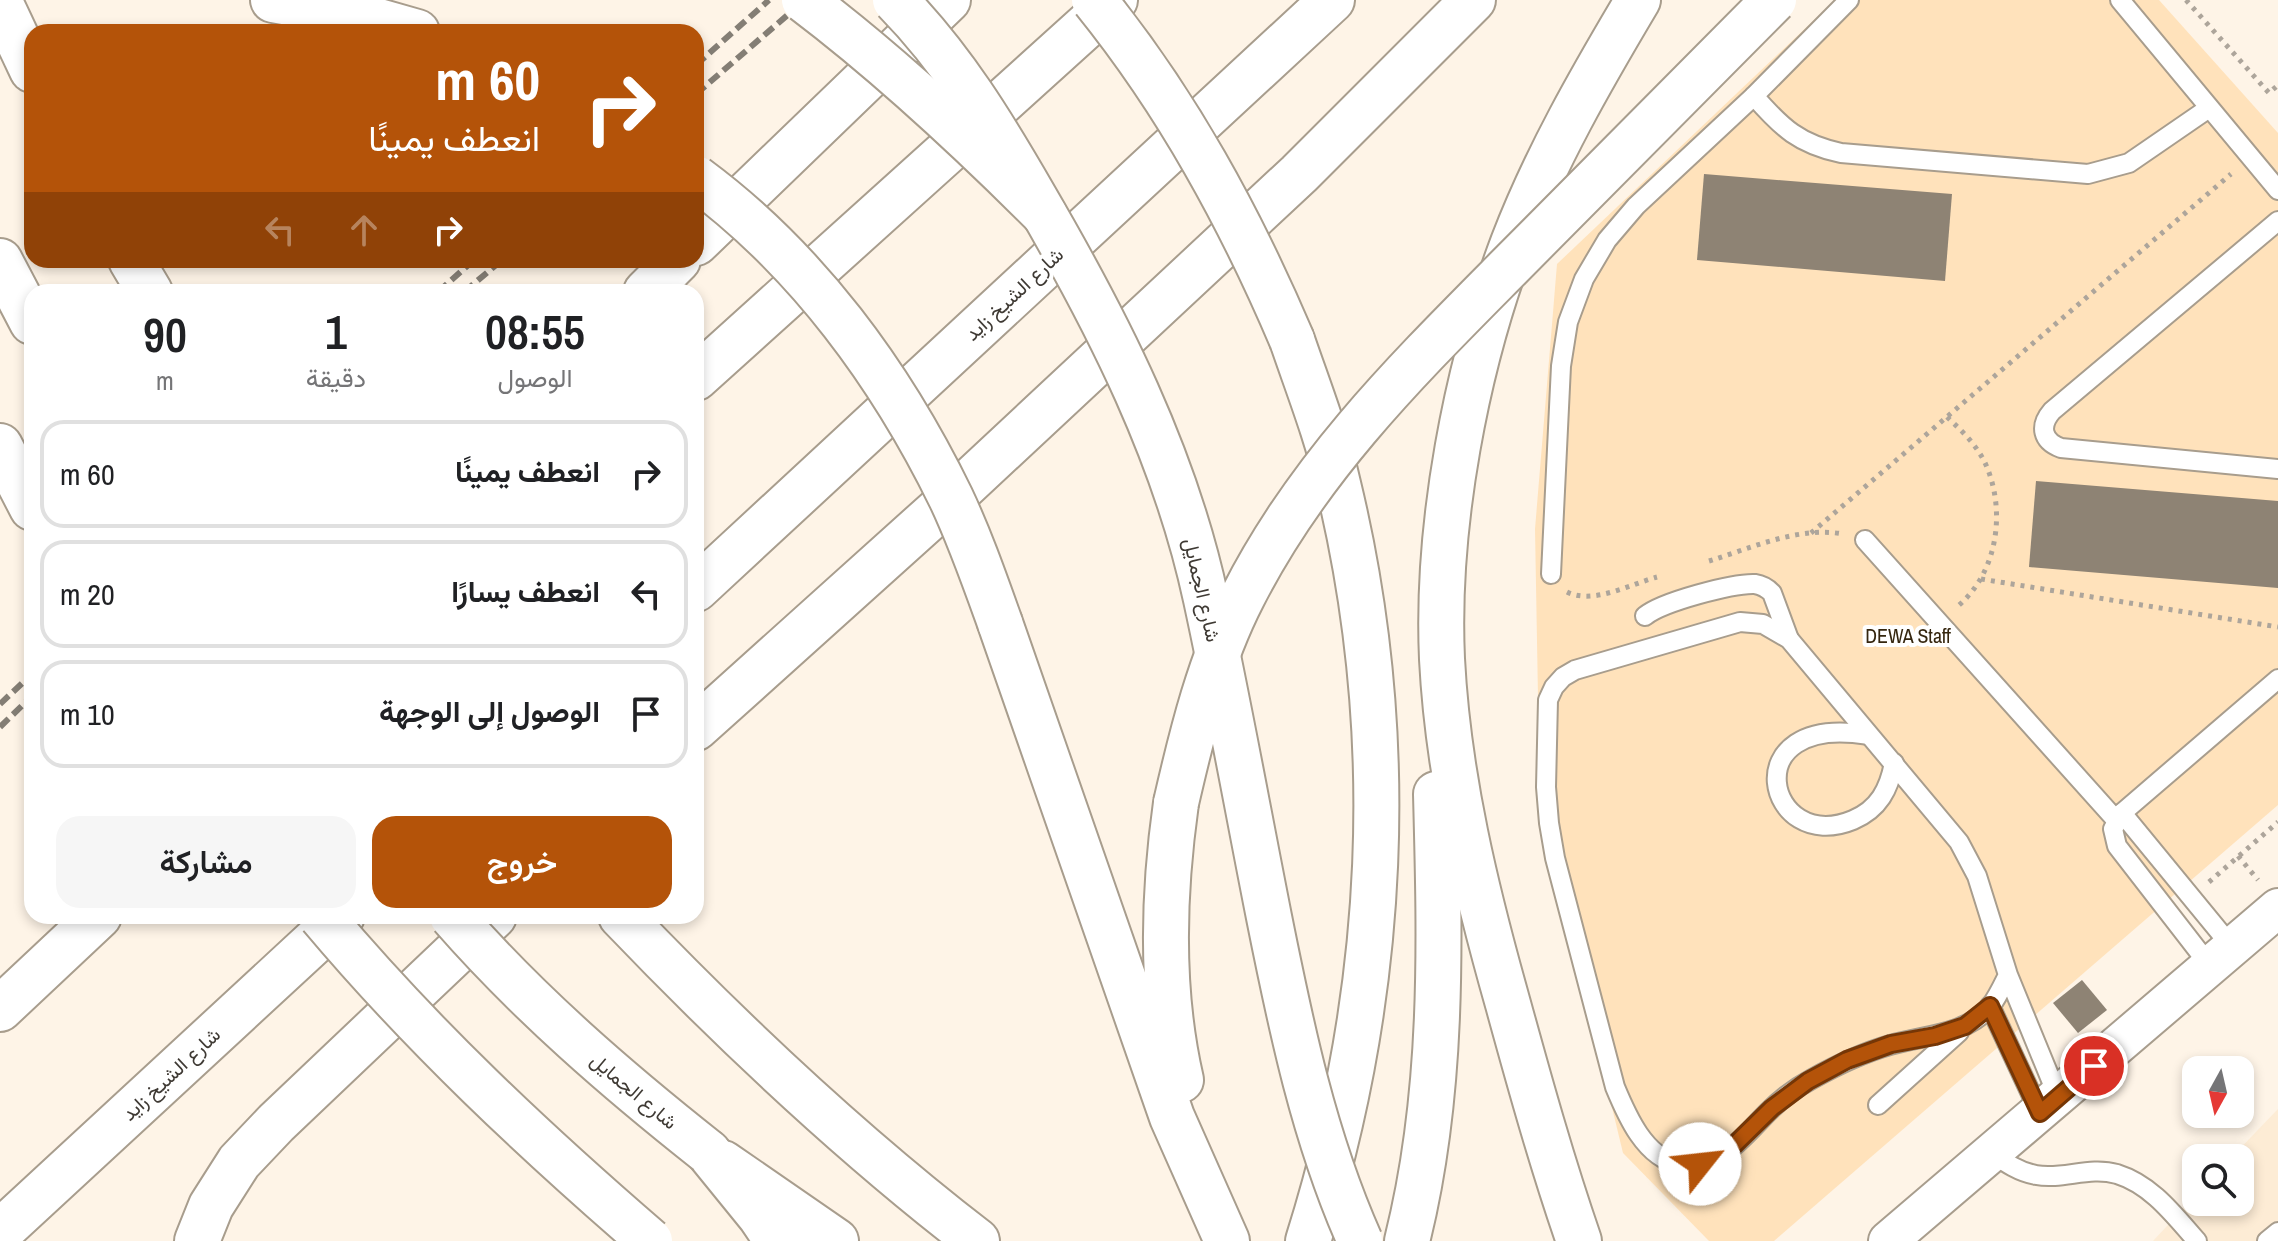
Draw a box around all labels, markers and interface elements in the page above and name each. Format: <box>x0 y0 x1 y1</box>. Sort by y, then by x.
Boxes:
text: 60 m <box>435 42 540 117</box>
icon: right <box>568 56 672 160</box>
text: انعطف يمينًا <box>368 114 540 162</box>
icon: left <box>258 208 302 252</box>
icon: ahead <box>342 208 386 252</box>
icon: right <box>426 208 470 252</box>
street label: شارع الشيخ زايد <box>958 241 1070 347</box>
text: 1 <box>325 299 347 364</box>
text: 08:55 <box>485 299 585 364</box>
text: 90 <box>143 302 187 367</box>
text: دقيقة <box>306 360 366 395</box>
text: الوصول <box>498 360 573 395</box>
text: m <box>156 363 174 398</box>
text: انعطف يمينًا <box>455 451 600 491</box>
icon: right <box>624 452 668 496</box>
text: 60 m <box>60 454 115 494</box>
street label: شارع الجمايل <box>1176 535 1228 645</box>
text: انعطف يسارًا <box>451 571 600 611</box>
icon: left <box>624 572 668 616</box>
text: 20 m <box>60 574 115 614</box>
park label: DEWA Staff <box>1865 622 1951 649</box>
text: الوصول إلى الوجهة <box>379 691 600 731</box>
icon: arrive <box>624 692 668 736</box>
text: 10 m <box>60 694 115 734</box>
button: مشاركة <box>56 816 356 908</box>
button: خروج <box>372 816 672 908</box>
street label: شارع الشيخ زايد <box>115 1021 227 1127</box>
pin <box>2060 1032 2128 1100</box>
icon: arrive <box>2072 1044 2116 1088</box>
street label: شارع الجمايل <box>584 1046 684 1136</box>
north arrow <box>2182 1056 2254 1128</box>
map controls <box>2182 1056 2254 1216</box>
position arrow <box>1658 1122 1742 1206</box>
button: search <box>2182 1144 2254 1216</box>

